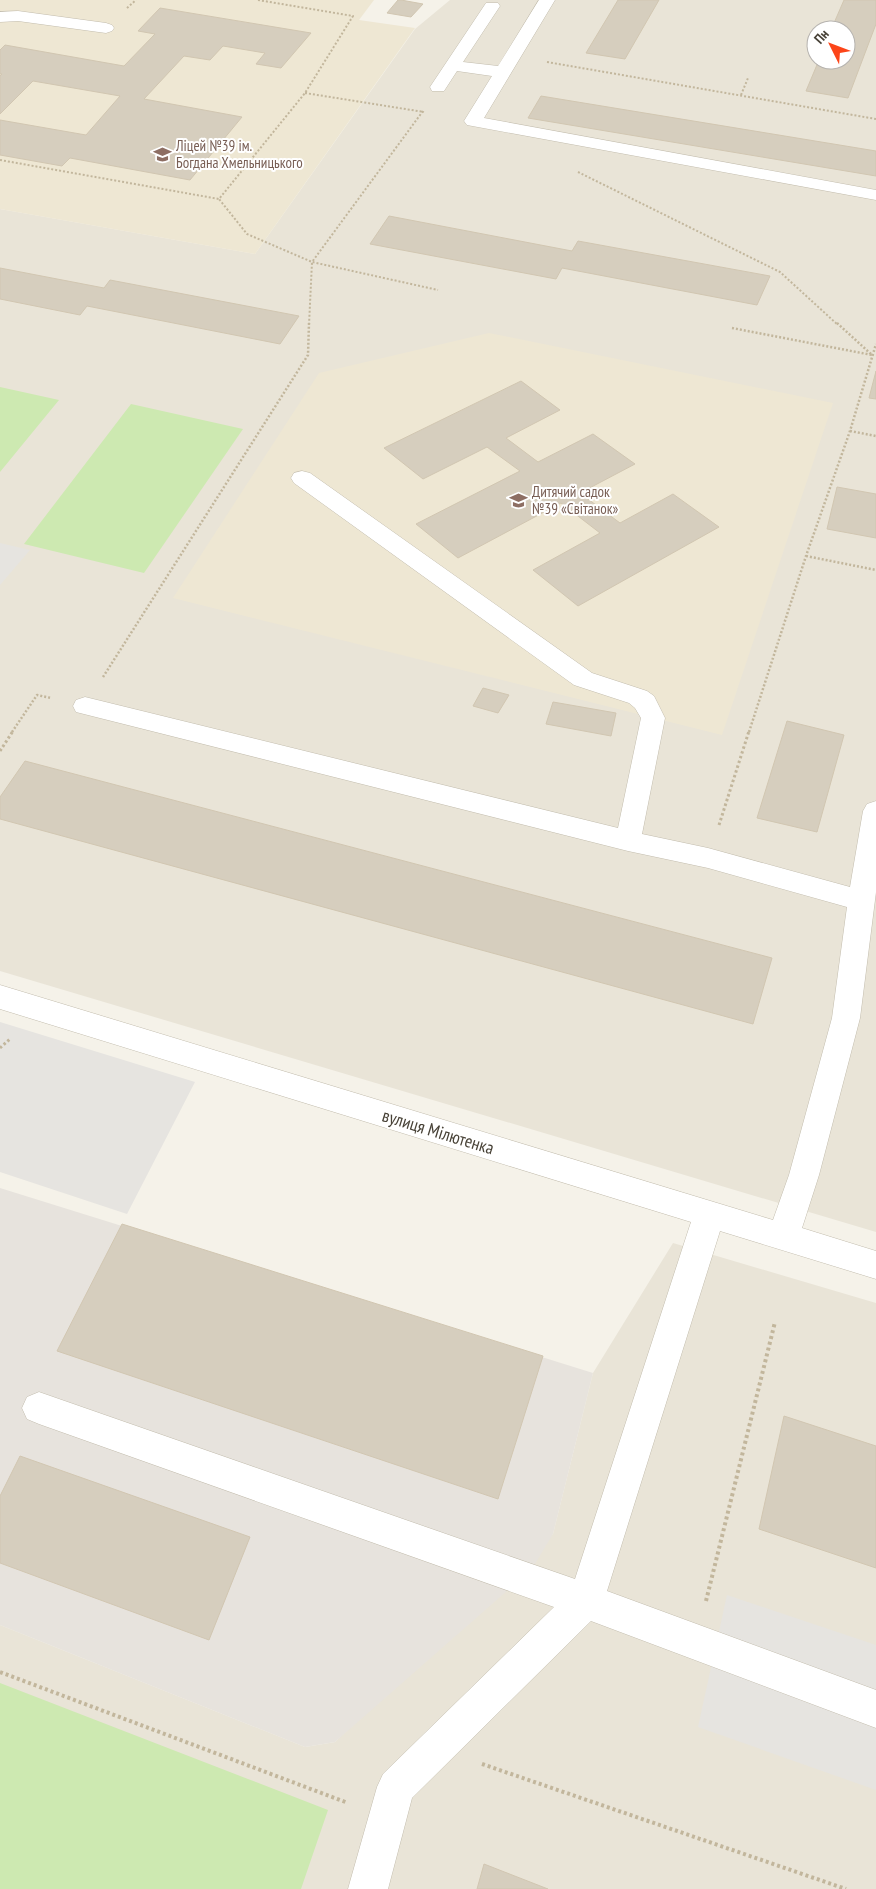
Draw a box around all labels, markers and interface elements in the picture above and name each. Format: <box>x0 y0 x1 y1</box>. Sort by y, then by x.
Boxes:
north arrow <box>806 20 856 70</box>
text: Пн <box>810 25 833 47</box>
place label: Ліцей №39 ім. Богдана Хмельницького <box>175 136 303 172</box>
school or university icon: Ліцей №39 ім. Богдана Хмельницького <box>152 145 172 165</box>
place label: Дитячий садок №39 «Світанок» <box>532 482 619 518</box>
school or university icon: Дитячий садок №39 «Світанок» <box>508 491 528 511</box>
street label: вулиця Мілютенка <box>379 1104 497 1159</box>

